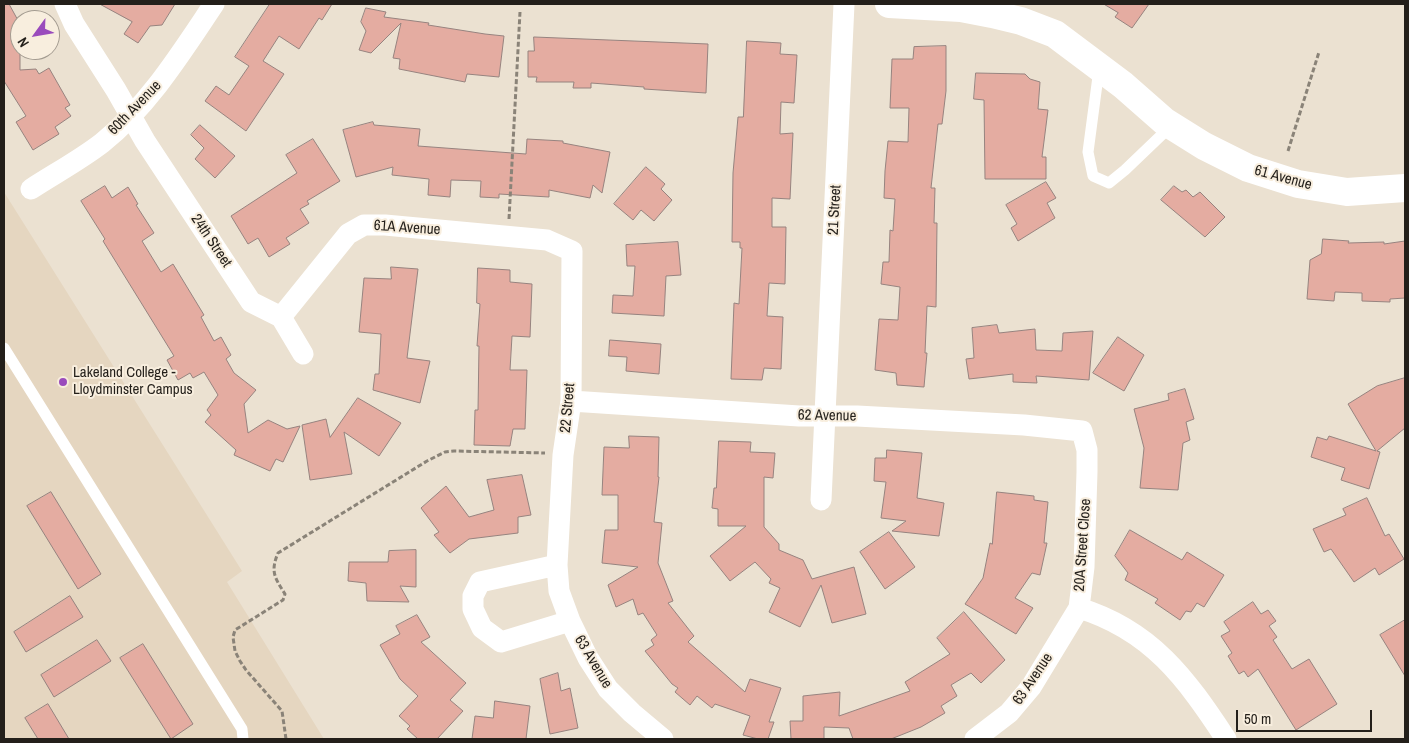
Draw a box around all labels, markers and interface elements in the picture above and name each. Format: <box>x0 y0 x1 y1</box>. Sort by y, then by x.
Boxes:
north arrow <box>10 10 60 60</box>
text: N <box>13 34 33 51</box>
street label: 60th Avenue <box>105 77 165 139</box>
street label: 61 Avenue <box>1252 162 1314 194</box>
street label: 21 Street <box>825 185 845 235</box>
street label: 24th Street <box>187 211 235 271</box>
street label: 61A Avenue <box>373 217 441 239</box>
place label: Lakeland College - Lloydminster Campus <box>73 364 193 399</box>
marker: Lakeland College - Lloydminster Campus <box>57 376 69 388</box>
street label: 22 Street <box>557 382 579 434</box>
street label: 62 Avenue <box>798 406 856 426</box>
street label: 20A Street Close <box>1071 498 1095 592</box>
street label: 63 Avenue <box>570 632 616 692</box>
street label: 63 Avenue <box>1009 650 1057 708</box>
scale bar <box>1239 700 1375 732</box>
text: 50 m <box>1244 708 1271 729</box>

